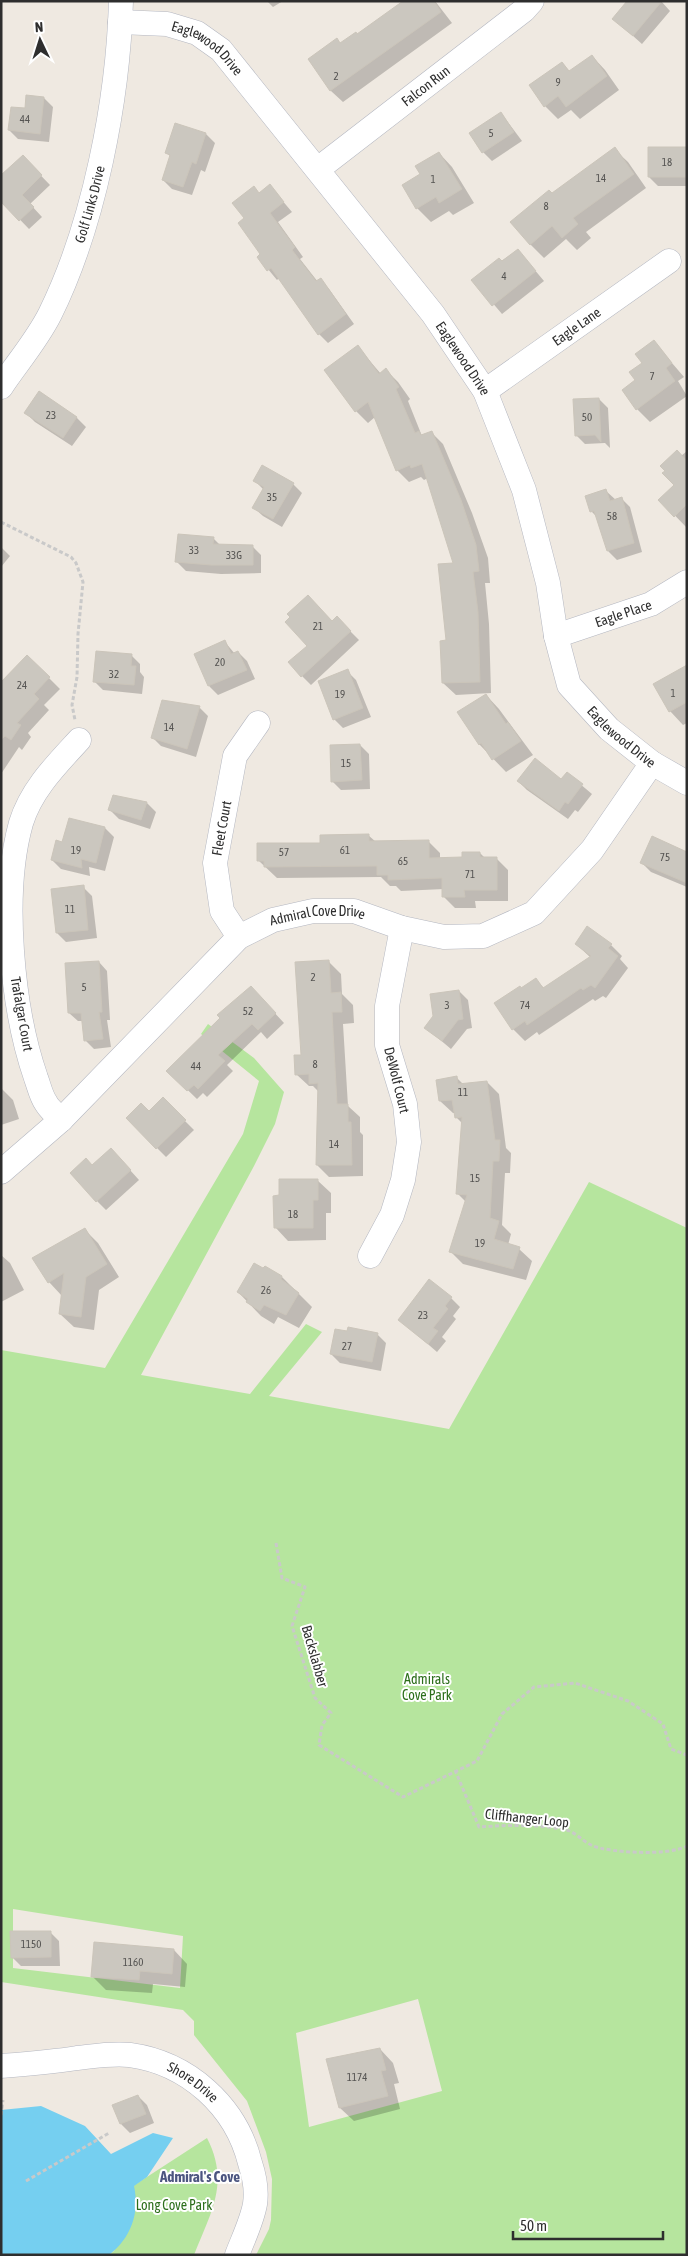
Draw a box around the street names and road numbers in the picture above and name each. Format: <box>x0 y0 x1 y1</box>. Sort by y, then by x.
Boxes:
street label: Eaglewood Drive <box>170 18 246 78</box>
street label: Falcon Run <box>398 62 453 110</box>
street label: Golf Links Drive <box>71 164 108 245</box>
street label: Eagle Lane <box>549 304 604 349</box>
street label: Eaglewood Drive <box>432 319 494 397</box>
street label: Eagle Place <box>593 596 654 630</box>
street label: Eaglewood Drive <box>584 703 659 771</box>
street label: Fleet Court <box>209 799 234 857</box>
street label: Admiral Cove Drive <box>268 903 368 928</box>
street label: Trafalgar Court <box>8 975 36 1053</box>
street label: DeWolf Court <box>381 1045 413 1115</box>
street label: Backslabber <box>299 1623 332 1690</box>
street label: Cliffhanger Loop <box>484 1806 570 1830</box>
street label: Shore Drive <box>165 2059 222 2105</box>

